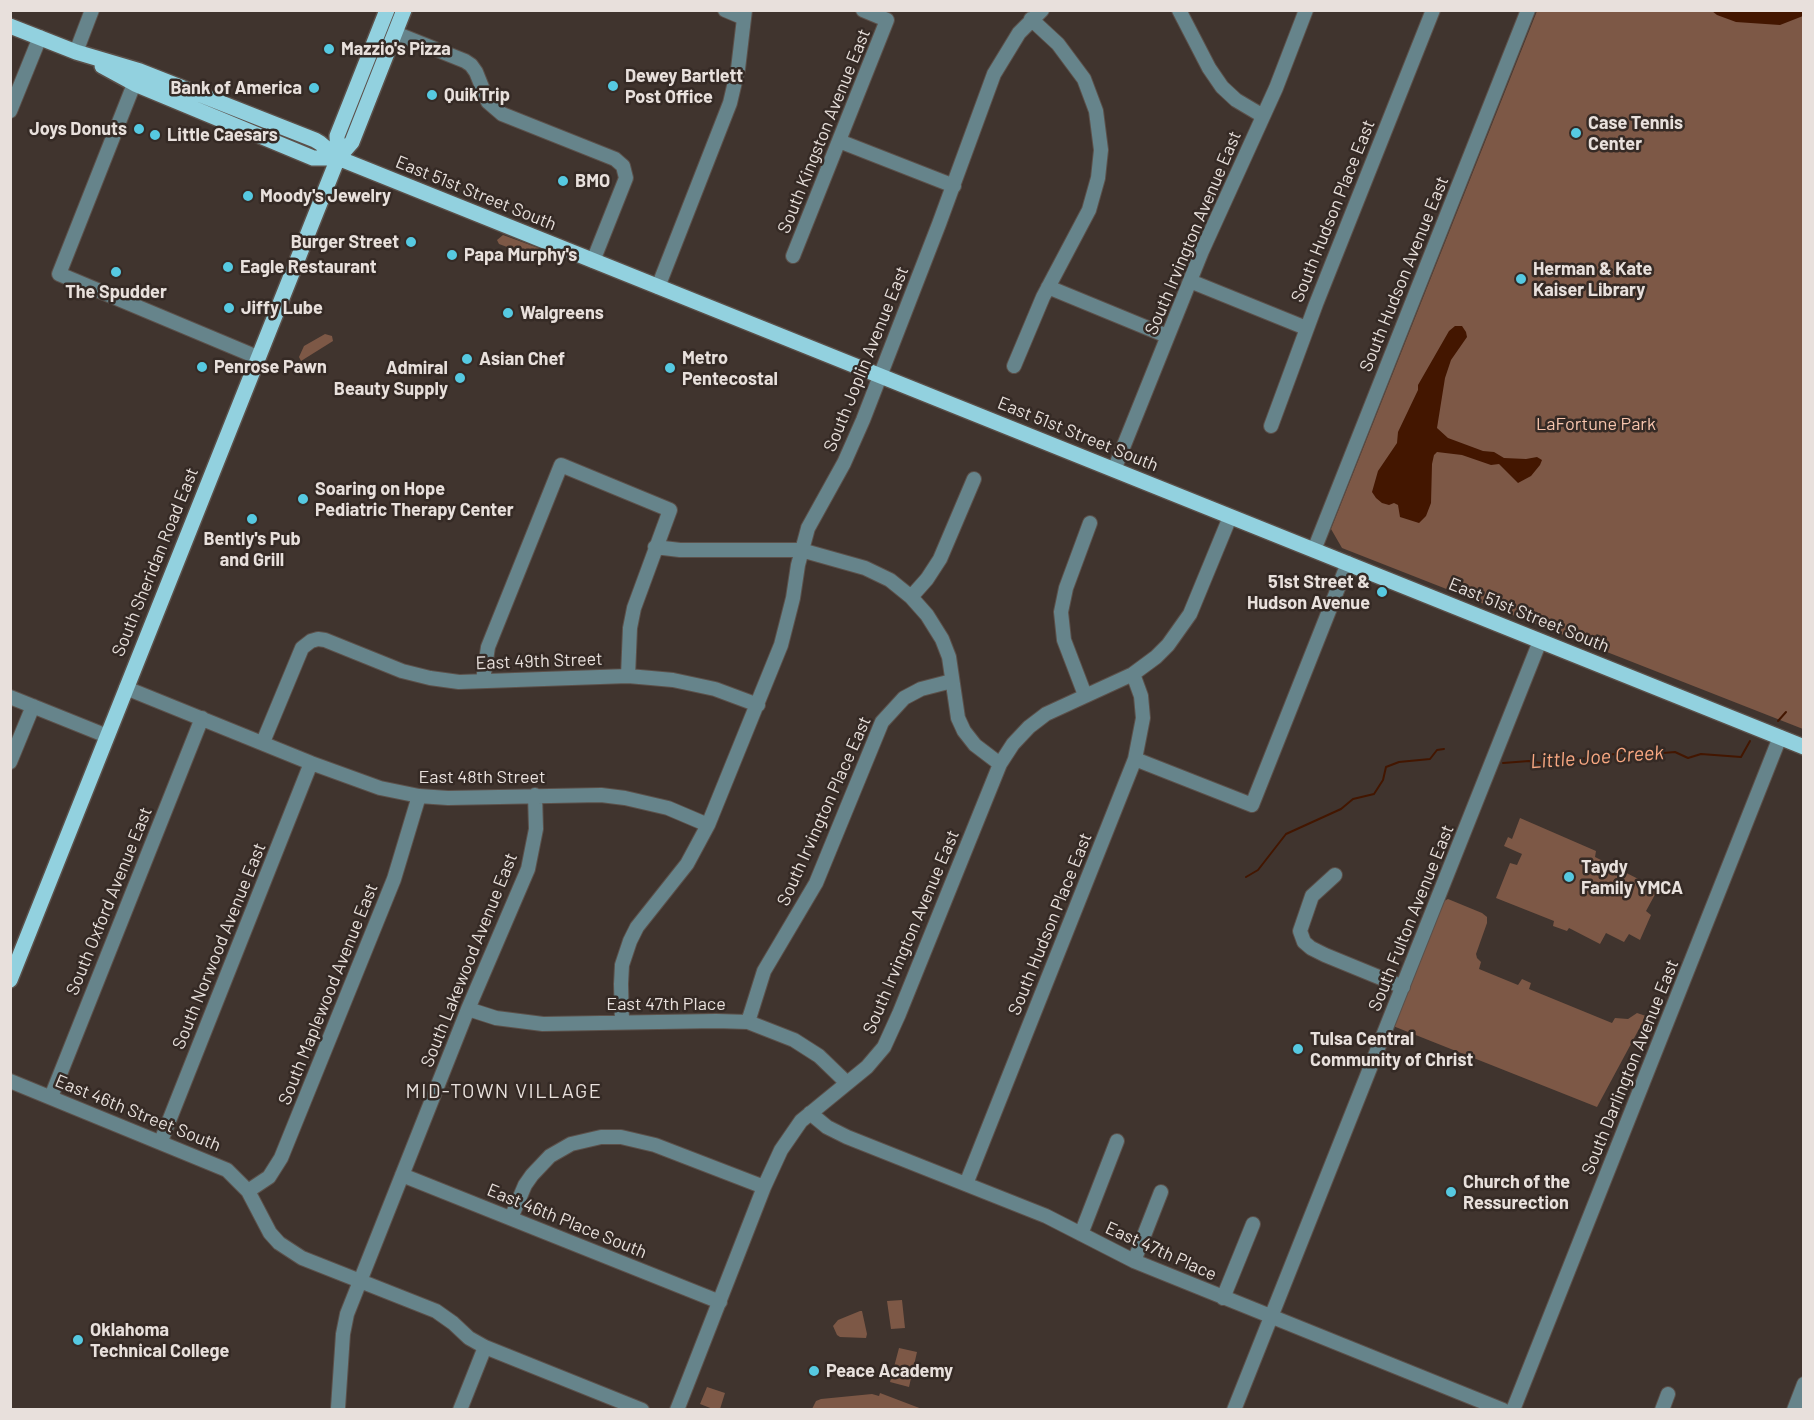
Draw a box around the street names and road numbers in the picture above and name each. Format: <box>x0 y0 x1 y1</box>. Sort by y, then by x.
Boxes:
street label: South Kingston Avenue East <box>773 26 875 236</box>
street label: South Hudson Place East <box>1287 117 1379 305</box>
street label: South Irvington Avenue East <box>1140 128 1246 338</box>
street label: East 51st Street South <box>392 151 560 235</box>
street label: South Hudson Avenue East <box>1355 173 1453 375</box>
street label: South Joplin Avenue East <box>819 263 913 455</box>
street label: East 51st Street South <box>994 392 1162 476</box>
street label: South Sheridan Road East <box>107 464 203 660</box>
street label: East 51st Street South <box>1445 573 1613 657</box>
street label: East 49th Street <box>475 648 603 674</box>
street label: South Irvington Place East <box>772 713 876 909</box>
street label: East 48th Street <box>418 766 546 788</box>
street label: South Oxford Avenue East <box>61 804 157 998</box>
street label: South Fulton Avenue East <box>1364 822 1458 1014</box>
street label: South Irvington Avenue East <box>858 827 964 1037</box>
street label: South Hudson Place East <box>1004 830 1096 1018</box>
street label: South Norwood Avenue East <box>168 840 270 1052</box>
street label: South Lakewood Avenue East <box>416 850 522 1070</box>
street label: South Maplewood Avenue East <box>274 880 382 1108</box>
street label: South Darlington Avenue East <box>1577 956 1683 1178</box>
street label: East 47th Place <box>606 993 726 1015</box>
street label: East 46th Street South <box>52 1070 224 1156</box>
street label: East 46th Place South <box>484 1179 650 1263</box>
street label: East 47th Place <box>1102 1217 1220 1285</box>

